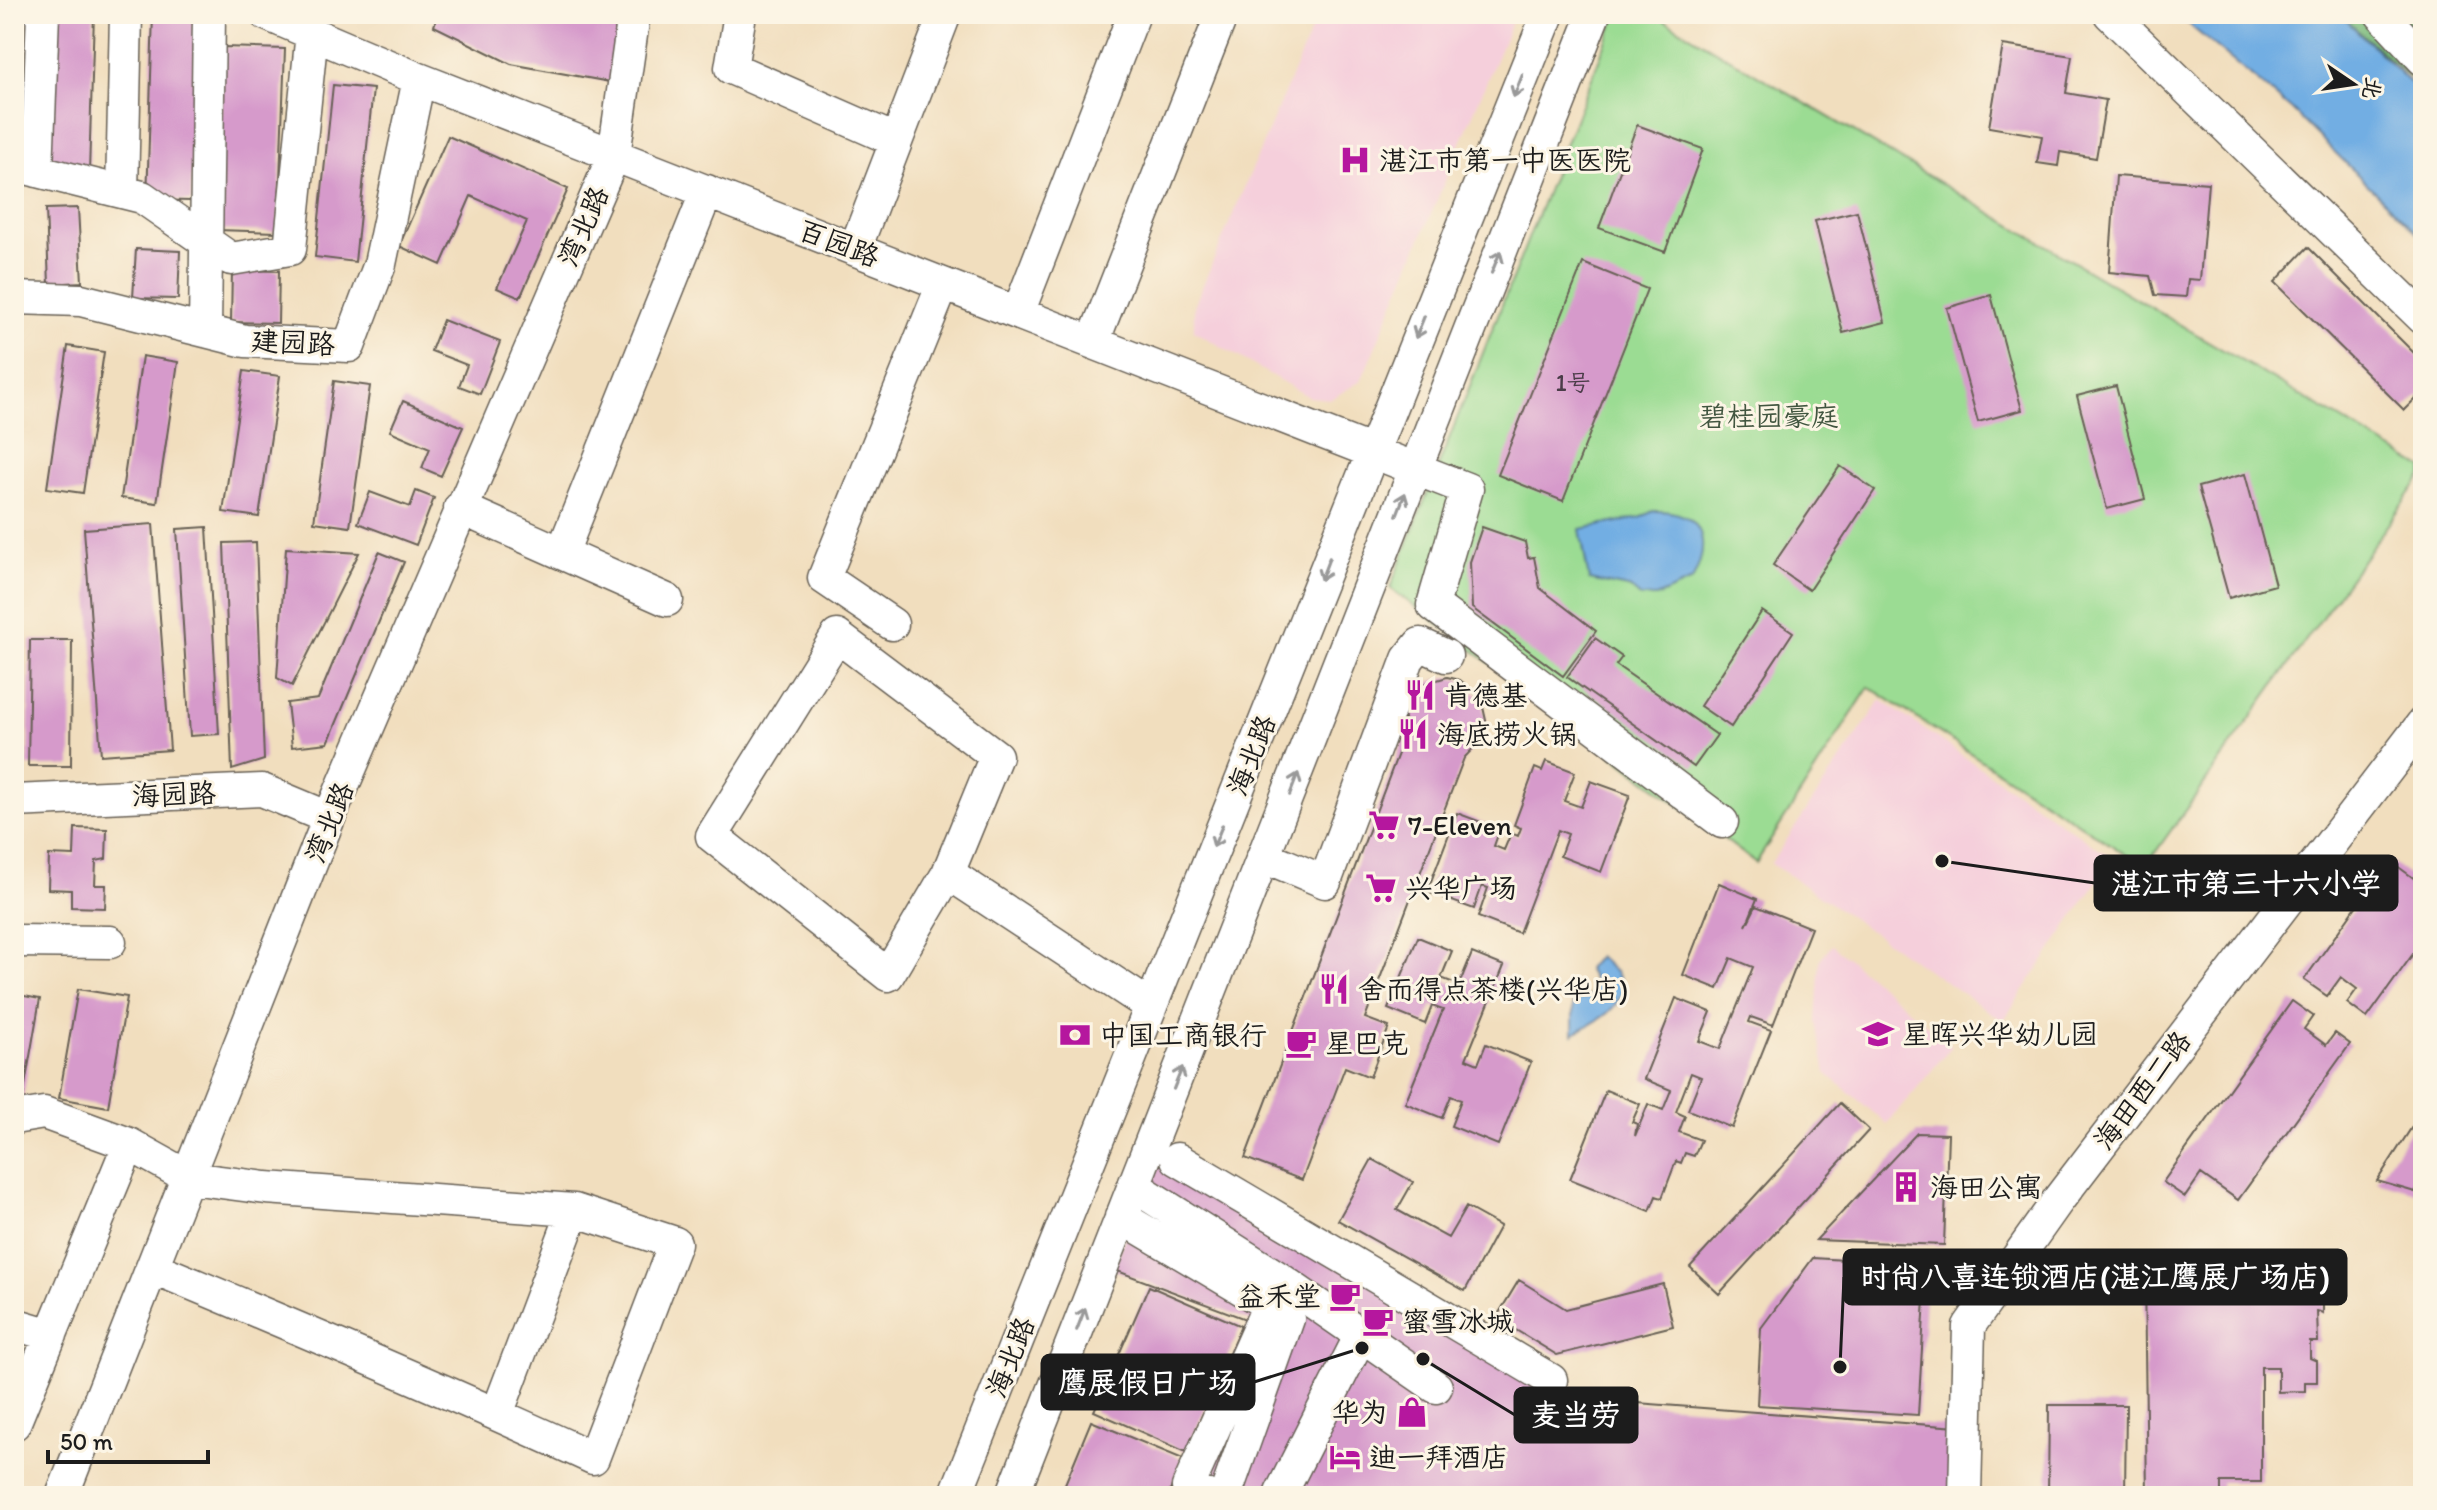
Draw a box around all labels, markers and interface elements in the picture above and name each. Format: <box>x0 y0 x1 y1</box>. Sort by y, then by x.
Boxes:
north arrow <box>2313 44 2393 124</box>
one-way arrow <box>1510 73 1525 98</box>
text: 北 <box>2356 75 2388 102</box>
hospital icon: 湛江市第一中医医院 <box>1338 143 1372 177</box>
place label: 湛江市第一中医医院 <box>1379 143 1631 177</box>
street label: 湾北路 <box>550 181 616 271</box>
street label: 百园路 <box>794 212 884 274</box>
one-way arrow <box>1490 250 1504 275</box>
one-way arrow <box>1412 314 1427 339</box>
street label: 建园路 <box>250 323 336 361</box>
house number: 1号 <box>1555 368 1591 397</box>
park label: 碧桂园豪庭 <box>1699 399 1839 433</box>
one-way arrow <box>1395 492 1409 517</box>
one-way arrow <box>1317 556 1331 581</box>
restaurant icon: 肯德基 <box>1403 678 1437 712</box>
place label: 肯德基 <box>1444 678 1528 712</box>
street label: 海北路 <box>1220 710 1282 800</box>
restaurant icon: 海底捞火锅 <box>1396 717 1430 751</box>
place label: 海底捞火锅 <box>1437 717 1577 751</box>
one-way arrow <box>1288 772 1302 797</box>
street label: 海园路 <box>131 776 217 812</box>
street label: 湾北路 <box>298 777 360 867</box>
supermarket icon: 7-Eleven <box>1367 808 1401 842</box>
place label: 7-Eleven <box>1408 808 1512 842</box>
one-way arrow <box>1210 823 1224 848</box>
callout: 湛江市第三十六小学 <box>2095 856 2397 910</box>
text: 湛江市第三十六小学 <box>2111 865 2381 902</box>
supermarket icon: 兴华广场 <box>1364 871 1398 905</box>
place label: 兴华广场 <box>1405 871 1517 905</box>
restaurant icon: 舍而得点茶楼(兴华店) <box>1317 972 1351 1006</box>
place label: 舍而得点茶楼(兴华店) <box>1358 972 1628 1006</box>
school or university icon: 星晖兴华幼儿园 <box>1861 1017 1895 1051</box>
place label: 星晖兴华幼儿园 <box>1902 1017 2098 1051</box>
bank icon: 中国工商银行 <box>1058 1018 1092 1052</box>
place label: 中国工商银行 <box>1099 1018 1267 1052</box>
street label: 海田西二路 <box>2086 1024 2198 1156</box>
cafe icon: 星巴克 <box>1284 1026 1318 1060</box>
place label: 星巴克 <box>1325 1026 1409 1060</box>
one-way arrow <box>1172 1066 1186 1091</box>
building icon: 海田公寓 <box>1889 1170 1923 1204</box>
place label: 海田公寓 <box>1930 1170 2042 1204</box>
callout: 时尚八喜连锁酒店(湛江鹰展广场店) <box>1844 1250 2346 1304</box>
text: 时尚八喜连锁酒店(湛江鹰展广场店) <box>1860 1258 2330 1295</box>
place label: 益禾堂 <box>1237 1279 1321 1313</box>
cafe icon: 益禾堂 <box>1328 1279 1362 1313</box>
cafe icon: 蜜雪冰城 <box>1361 1304 1395 1338</box>
place label: 蜜雪冰城 <box>1402 1304 1514 1338</box>
one-way arrow <box>1075 1307 1089 1332</box>
street label: 海北路 <box>979 1312 1041 1402</box>
callout: 鹰展假日广场 <box>1042 1355 1254 1409</box>
text: 鹰展假日广场 <box>1058 1364 1238 1401</box>
callout: 麦当劳 <box>1515 1388 1637 1442</box>
place label: 华为 <box>1332 1395 1388 1429</box>
shop icon: 华为 <box>1395 1395 1429 1429</box>
text: 麦当劳 <box>1531 1396 1621 1433</box>
scale bar <box>48 1414 208 1464</box>
text: 50 m <box>60 1427 113 1456</box>
hotel icon: 迪一拜酒店 <box>1328 1440 1362 1474</box>
place label: 迪一拜酒店 <box>1369 1440 1509 1474</box>

